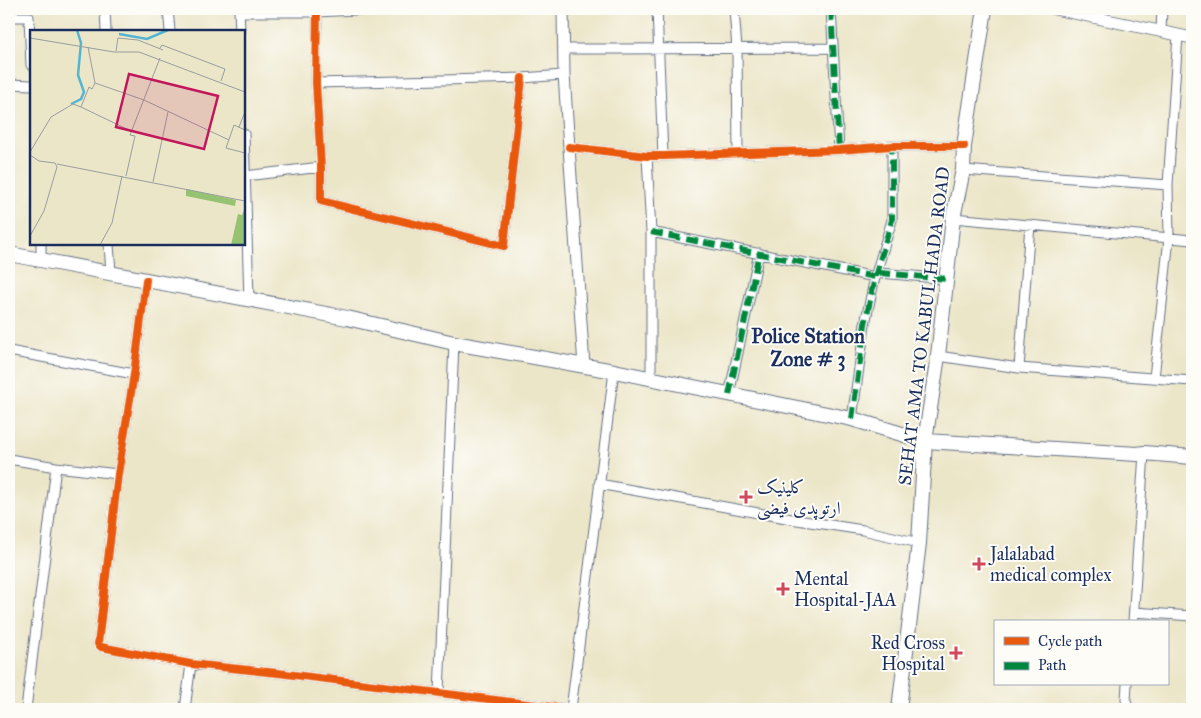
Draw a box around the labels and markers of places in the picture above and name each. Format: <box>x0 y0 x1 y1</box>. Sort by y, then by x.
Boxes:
place label: کلینیک ارتوپدی فیضی <box>757 476 841 521</box>
marker: کلینیک ارتوپدی فیضی <box>739 490 753 504</box>
place label: Jalalabad medical complex <box>988 543 1111 586</box>
marker: Jalalabad medical complex <box>972 557 986 571</box>
place label: Mental Hospital-JAA <box>794 568 897 612</box>
marker: Mental Hospital-JAA <box>776 582 790 596</box>
place label: Red Cross Hospital <box>871 632 945 675</box>
marker: Red Cross Hospital <box>949 646 963 660</box>

